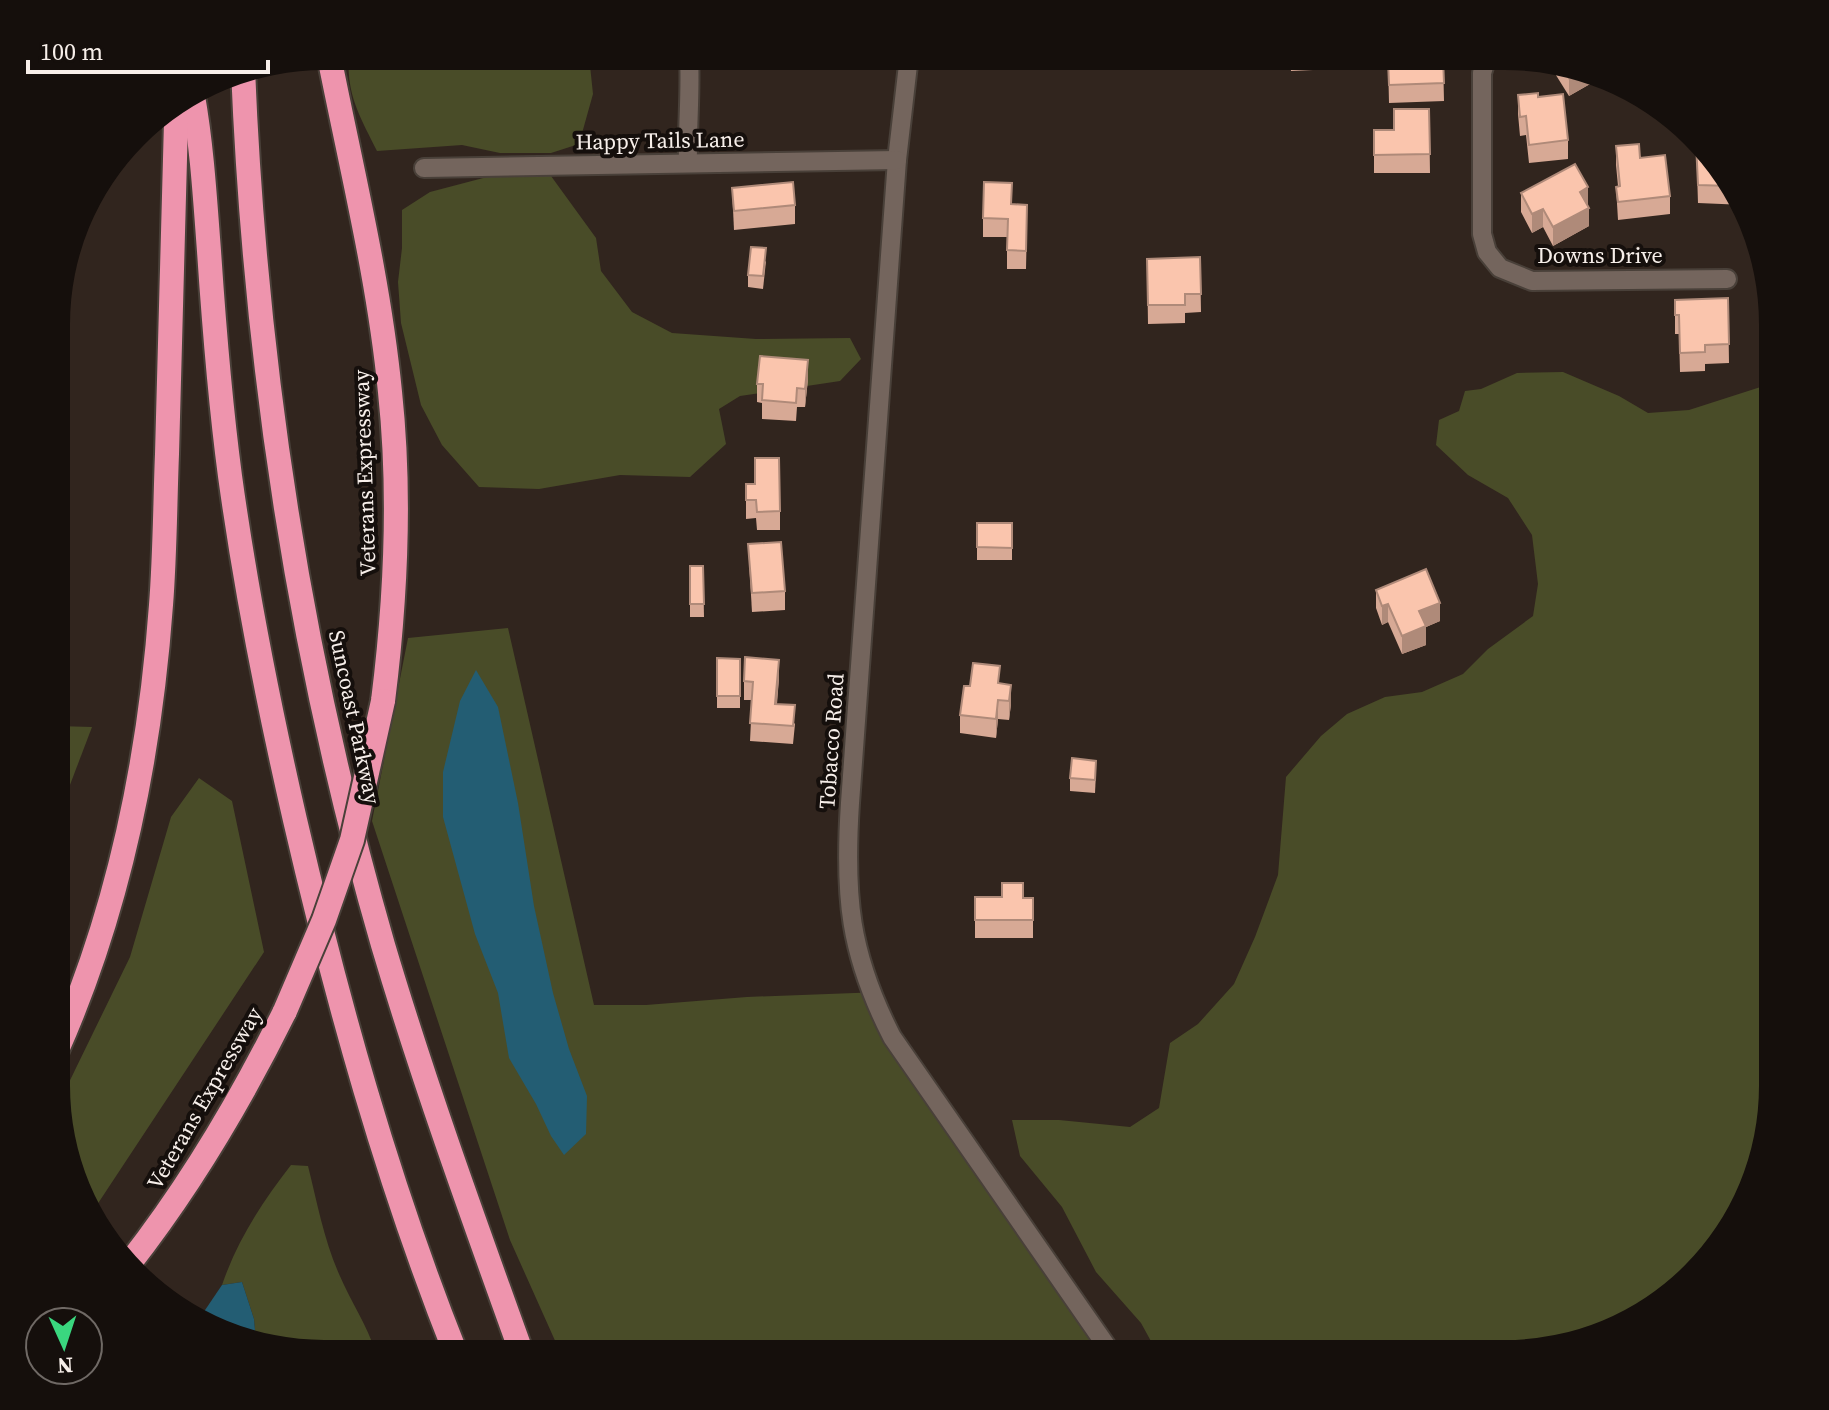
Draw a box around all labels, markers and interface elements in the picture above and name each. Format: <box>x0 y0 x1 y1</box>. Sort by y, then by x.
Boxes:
scale bar <box>28 24 268 74</box>
text: 100 m <box>40 35 103 68</box>
street label: Happy Tails Lane <box>575 124 745 156</box>
street label: Downs Drive <box>1537 240 1663 270</box>
street label: Veterans Expressway <box>345 369 383 577</box>
street label: Suncoast Parkway <box>322 627 388 807</box>
street label: Tobacco Road <box>811 672 851 810</box>
street label: Veterans Expressway <box>139 1001 269 1195</box>
north arrow <box>24 1306 104 1386</box>
text: N <box>56 1351 74 1381</box>

